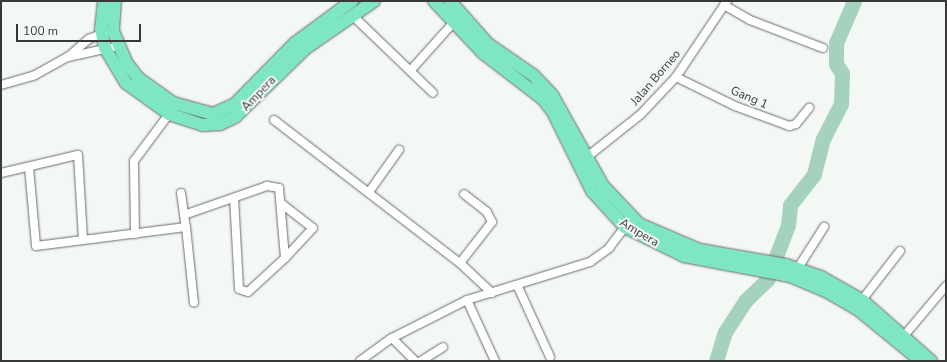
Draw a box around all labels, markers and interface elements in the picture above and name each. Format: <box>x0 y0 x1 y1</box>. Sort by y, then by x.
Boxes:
scale bar <box>18 16 143 42</box>
text: 100 m <box>23 23 58 39</box>
street label: Jalan Borneo <box>628 47 684 109</box>
street label: Ampera <box>239 74 279 114</box>
street label: Gang 1 <box>728 84 770 112</box>
street label: Ampera <box>617 216 661 250</box>

